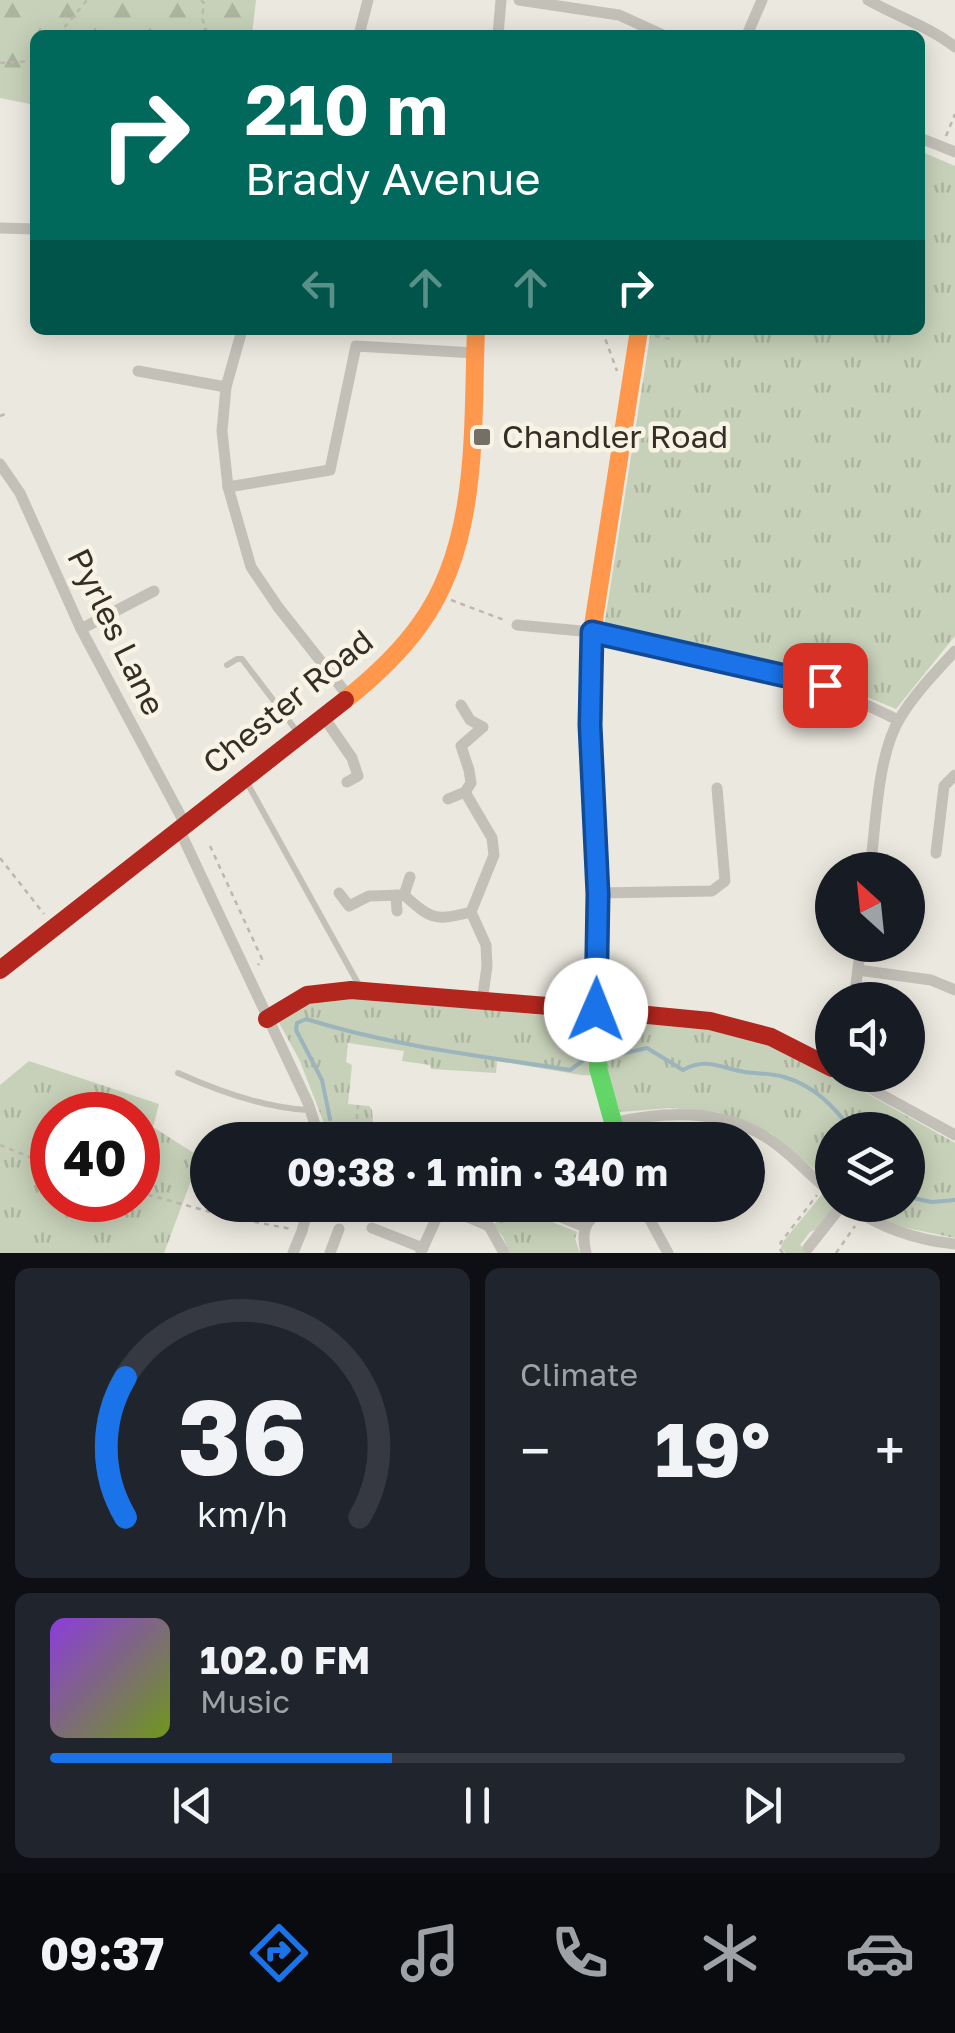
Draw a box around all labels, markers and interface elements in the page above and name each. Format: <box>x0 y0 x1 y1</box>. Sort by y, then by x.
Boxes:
text: 210 m <box>245 66 448 150</box>
icon: right <box>80 70 210 200</box>
text: Brady Avenue <box>245 151 541 205</box>
icon: left <box>293 260 348 315</box>
icon: ahead <box>398 260 453 315</box>
icon: ahead <box>503 260 558 315</box>
icon: right <box>608 260 663 315</box>
place label: Chandler Road <box>502 417 728 455</box>
marker: Chandler Road <box>471 426 493 448</box>
street label: Pyrles Lane <box>60 542 174 721</box>
street label: Chester Road <box>195 621 380 781</box>
pin <box>783 643 868 728</box>
icon: arrive <box>798 658 853 713</box>
north arrow <box>815 852 925 962</box>
map controls <box>815 852 925 1222</box>
position arrow <box>544 958 648 1062</box>
button: sound <box>815 982 925 1092</box>
speed limit sign: 40 <box>30 1092 160 1222</box>
button: layers <box>815 1112 925 1222</box>
text: 09:38 · 1 min · 340 m <box>287 1149 668 1194</box>
text: Climate <box>520 1355 638 1393</box>
text: 36 <box>178 1373 307 1498</box>
text: 19° <box>655 1403 770 1494</box>
text: − <box>520 1417 550 1483</box>
text: + <box>875 1417 905 1483</box>
text: km/h <box>197 1492 288 1535</box>
text: 102.0 FM <box>200 1637 370 1682</box>
text: Music <box>200 1682 290 1720</box>
icon: previous <box>165 1778 220 1833</box>
icon: pause <box>450 1778 505 1833</box>
icon: next <box>735 1778 790 1833</box>
icon: directions <box>244 1918 314 1988</box>
icon: music <box>395 1918 465 1988</box>
icon: phone <box>545 1918 615 1988</box>
icon: climate <box>695 1918 765 1988</box>
icon: car <box>845 1918 915 1988</box>
text: 09:37 <box>40 1926 164 1980</box>

